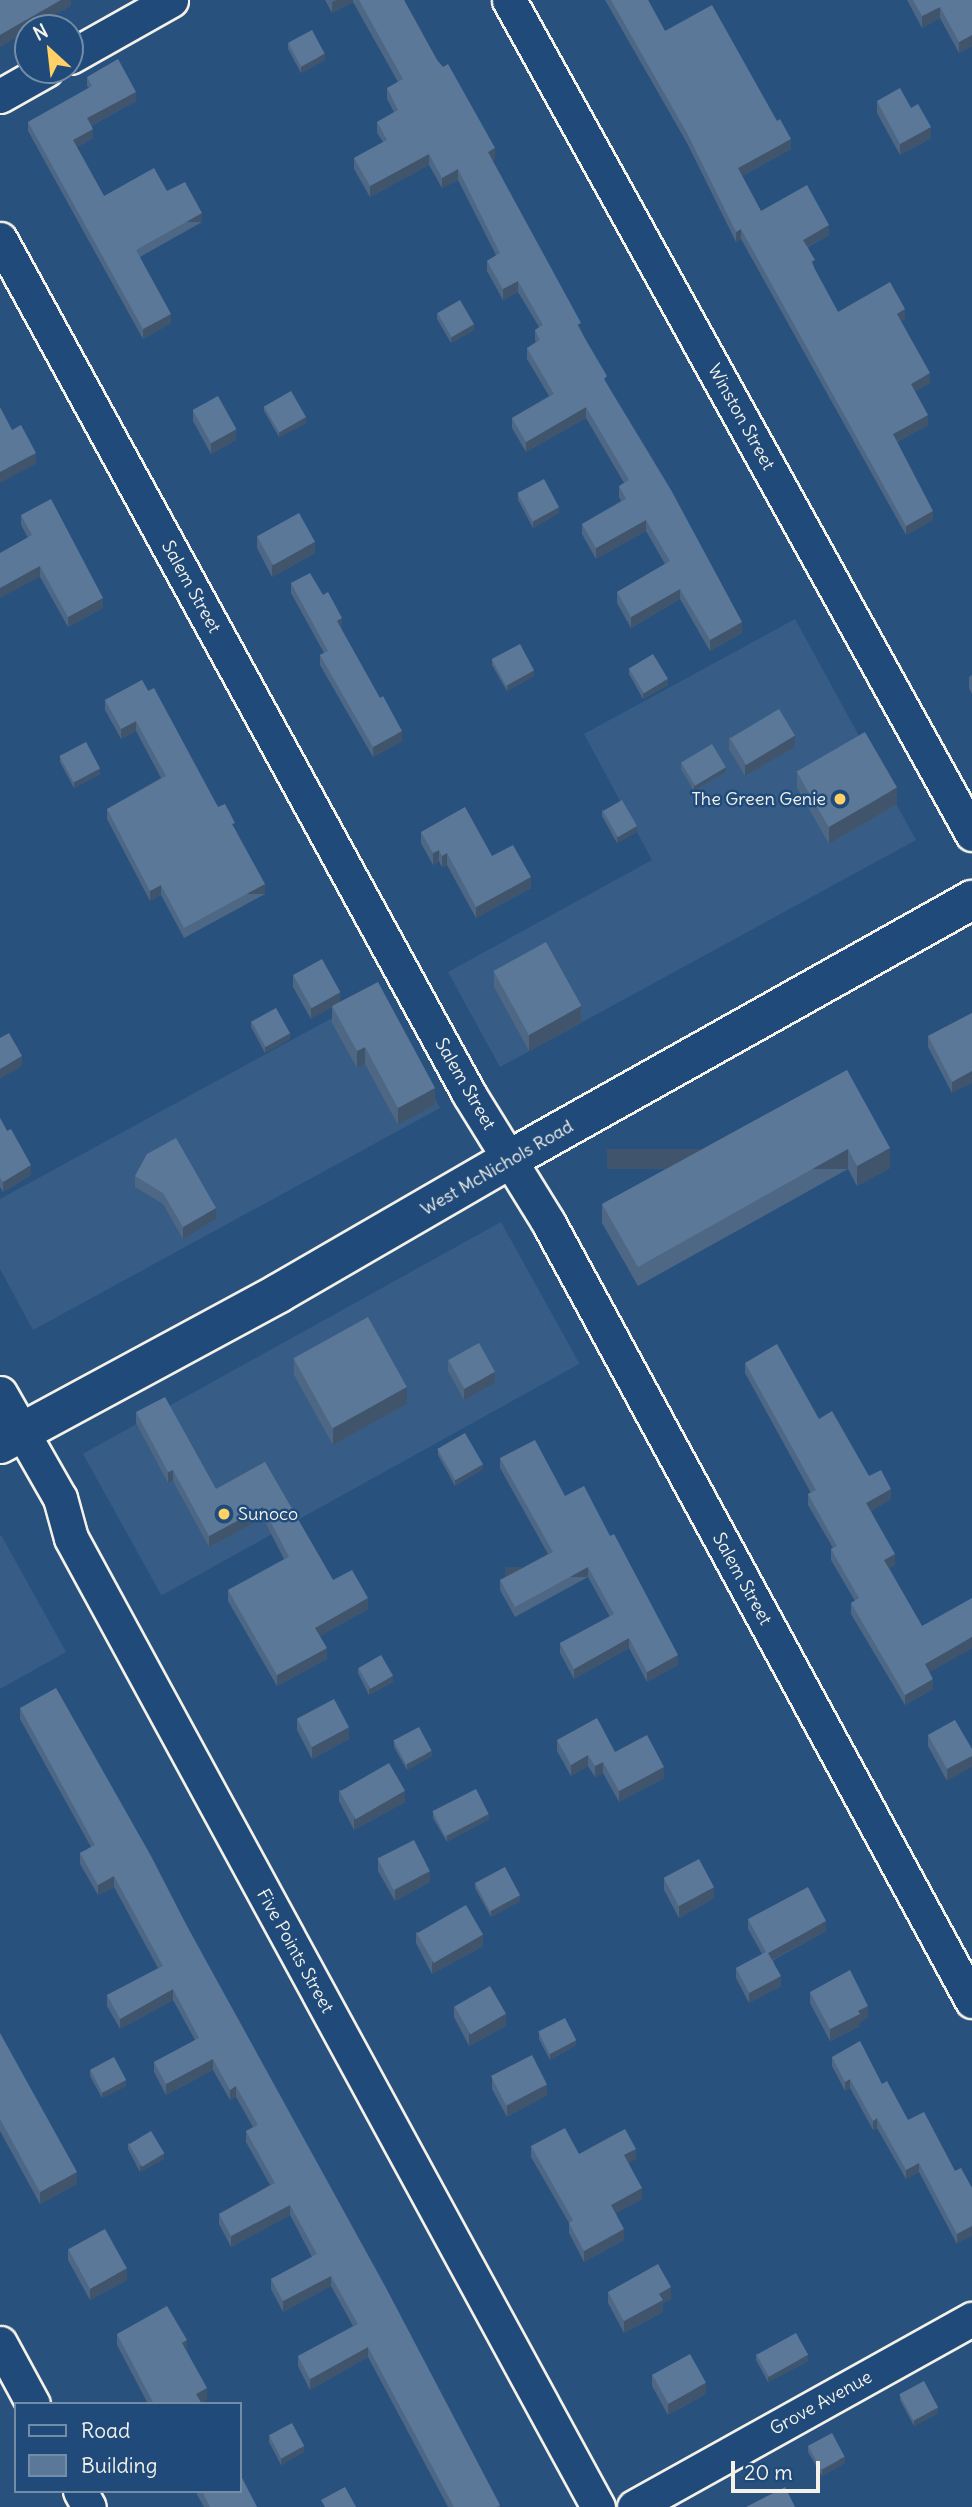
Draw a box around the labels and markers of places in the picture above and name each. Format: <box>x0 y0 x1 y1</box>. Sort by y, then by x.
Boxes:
place label: The Green Genie <box>691 788 826 810</box>
marker: The Green Genie <box>832 791 848 807</box>
place label: Sunoco <box>238 1503 298 1525</box>
marker: Sunoco <box>216 1506 232 1522</box>

